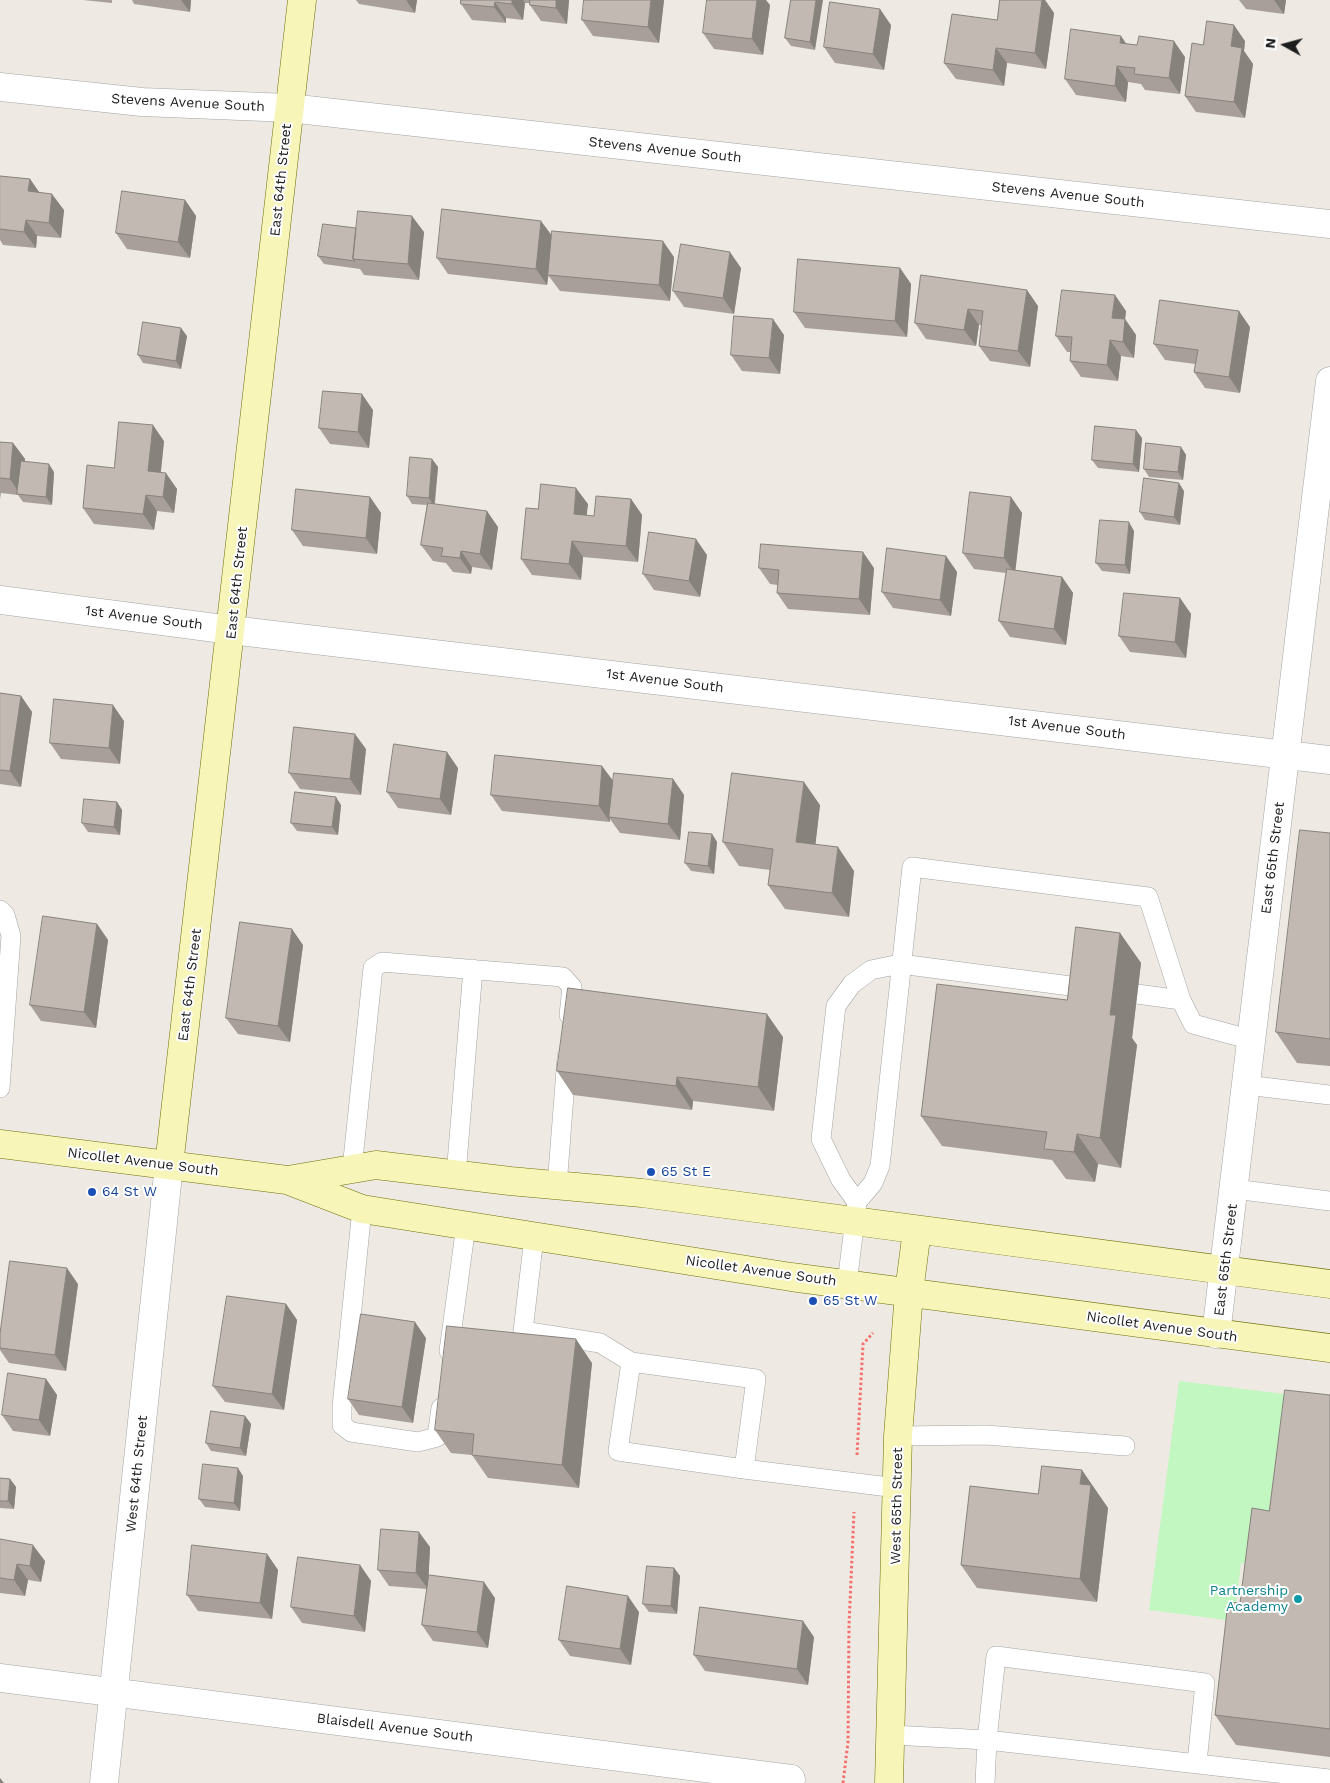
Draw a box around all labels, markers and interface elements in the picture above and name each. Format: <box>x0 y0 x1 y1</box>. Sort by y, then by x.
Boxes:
north arrow <box>1260 20 1310 70</box>
text: N <box>1262 37 1279 49</box>
street label: Stevens Avenue South <box>111 91 265 115</box>
street label: East 64th Street <box>267 123 295 237</box>
street label: Stevens Avenue South <box>588 134 742 166</box>
street label: Stevens Avenue South <box>991 179 1145 211</box>
street label: East 64th Street <box>223 526 251 640</box>
street label: 1st Avenue South <box>84 602 204 634</box>
street label: 1st Avenue South <box>605 665 725 697</box>
street label: 1st Avenue South <box>1007 712 1127 744</box>
street label: East 65th Street <box>1258 801 1288 915</box>
street label: East 64th Street <box>175 928 205 1042</box>
street label: Nicollet Avenue South <box>66 1144 220 1180</box>
place label: 65 St E <box>661 1164 711 1180</box>
marker: 65 St E <box>645 1166 657 1178</box>
place label: 64 St W <box>102 1184 157 1200</box>
marker: 64 St W <box>86 1186 98 1198</box>
street label: East 65th Street <box>1211 1203 1241 1317</box>
street label: Nicollet Avenue South <box>684 1252 838 1290</box>
place label: 65 St W <box>823 1293 878 1309</box>
marker: 65 St W <box>807 1295 819 1307</box>
street label: Nicollet Avenue South <box>1085 1308 1239 1346</box>
street label: West 64th Street <box>123 1415 151 1533</box>
street label: West 65th Street <box>888 1447 906 1565</box>
place label: Partnership Academy <box>1210 1583 1288 1615</box>
marker: Partnership Academy <box>1292 1593 1304 1605</box>
street label: Blaisdell Avenue South <box>316 1710 474 1746</box>

